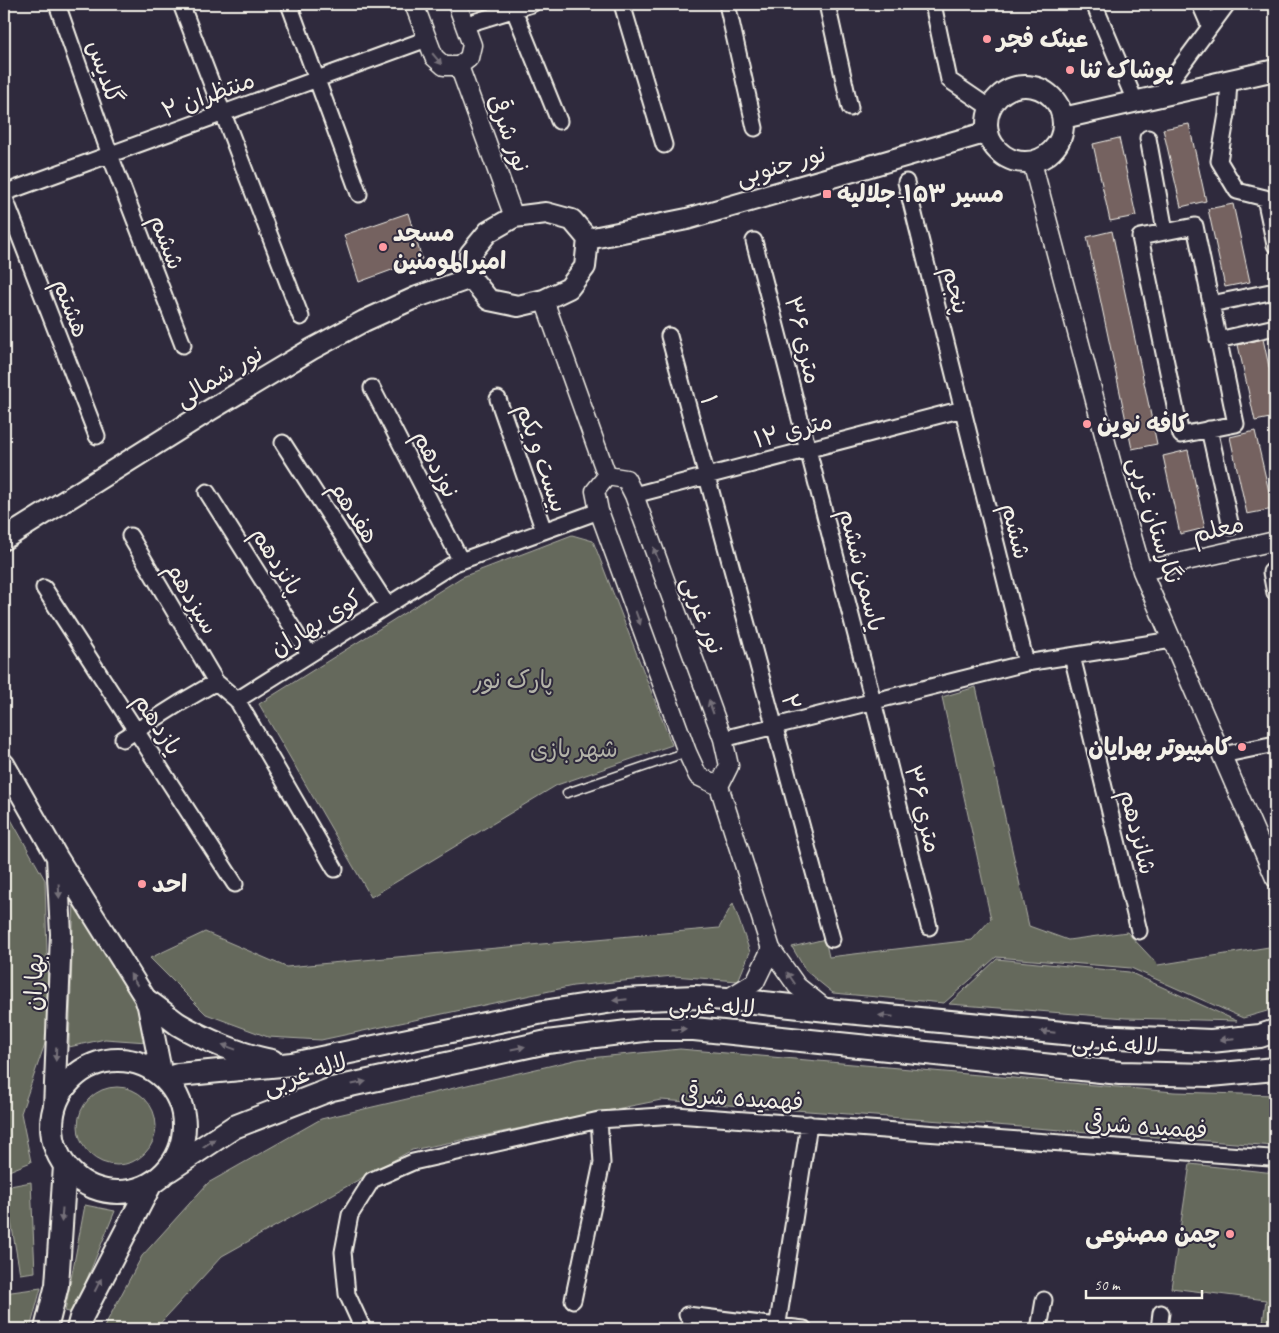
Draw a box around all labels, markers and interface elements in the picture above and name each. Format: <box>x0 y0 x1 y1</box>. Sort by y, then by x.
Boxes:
place label: عینک فجر <box>995 24 1088 54</box>
marker: عینک فجر <box>981 33 993 45</box>
street label: گلدیس <box>80 36 130 108</box>
one-way arrow <box>432 52 443 65</box>
place label: پوشاک ثنا <box>1080 55 1174 85</box>
street label: منتظران ۲ <box>157 64 259 126</box>
marker: پوشاک ثنا <box>1064 64 1076 76</box>
street label: نور شرقی <box>481 90 537 176</box>
street label: نور جنوبی <box>733 138 830 193</box>
place label: مسیر ۱۵۳-جلالیه <box>837 179 1004 209</box>
marker: مسیر ۱۵۳-جلالیه <box>821 188 833 200</box>
street label: ششم <box>140 210 191 275</box>
place label: مسجد امیرالمومنین <box>393 218 506 277</box>
marker: مسجد امیرالمومنین <box>377 241 389 253</box>
street label: پنجم <box>933 263 976 318</box>
street label: هشتم <box>43 274 96 343</box>
street label: ۳۶ متری <box>778 293 828 387</box>
street label: نور شمالی <box>170 338 268 414</box>
street label: ۱ <box>693 392 725 408</box>
street label: بیست و یکم <box>507 400 575 517</box>
street label: ۱۲ متری <box>750 405 836 455</box>
place label: کافه نوین <box>1097 409 1189 439</box>
marker: کافه نوین <box>1081 418 1093 430</box>
street label: نوزدهم <box>404 425 466 504</box>
street label: نگارستان غربی <box>1121 453 1189 587</box>
street label: هفدهم <box>320 475 385 551</box>
street label: ششم <box>992 500 1037 563</box>
street label: یاسمن ششم <box>829 505 892 635</box>
street label: معلم <box>1189 508 1248 552</box>
street label: پانزدهم <box>242 521 310 602</box>
one-way arrow <box>652 547 659 562</box>
street label: سیزدهم <box>156 556 225 641</box>
street label: نور غربی <box>675 572 731 658</box>
street label: کوی بهاران <box>264 583 368 663</box>
one-way arrow <box>634 611 642 626</box>
park label: پارک نور <box>472 665 553 695</box>
street label: یازدهم <box>124 687 189 762</box>
street label: ۲ <box>774 690 808 714</box>
one-way arrow <box>707 699 715 714</box>
place label: کامپیوتر بهرایان <box>1088 732 1232 762</box>
park label: شهر بازی <box>530 734 618 764</box>
marker: کامپیوتر بهرایان <box>1236 741 1248 753</box>
street label: ۳۶ متری <box>898 762 948 856</box>
street label: شانزدهم <box>1110 786 1163 878</box>
place label: احد <box>152 869 187 899</box>
marker: احد <box>136 878 148 890</box>
one-way arrow <box>55 884 63 900</box>
street label: بهاران <box>18 953 50 1011</box>
one-way arrow <box>786 971 796 985</box>
one-way arrow <box>130 974 139 987</box>
street label: لاله غربی <box>668 988 756 1024</box>
one-way arrow <box>611 996 627 1004</box>
one-way arrow <box>878 1012 894 1020</box>
one-way arrow <box>671 1025 687 1033</box>
street label: لاله غربی <box>1071 1026 1159 1062</box>
one-way arrow <box>1039 1028 1055 1036</box>
one-way arrow <box>1219 1035 1235 1043</box>
one-way arrow <box>221 1043 236 1050</box>
one-way arrow <box>510 1044 526 1052</box>
one-way arrow <box>52 1046 60 1062</box>
street label: لاله غربی <box>259 1046 351 1102</box>
one-way arrow <box>352 1079 367 1087</box>
street label: فهمیده شرقی <box>679 1079 805 1117</box>
street label: فهمیده شرقی <box>1083 1107 1209 1145</box>
one-way arrow <box>202 1138 216 1148</box>
one-way arrow <box>57 1207 65 1223</box>
place label: چمن مصنوعی <box>1085 1219 1220 1250</box>
marker: چمن مصنوعی <box>1224 1228 1236 1240</box>
scale bar <box>1086 1268 1203 1300</box>
text: 50 m <box>1094 1276 1121 1295</box>
one-way arrow <box>94 1278 102 1292</box>

